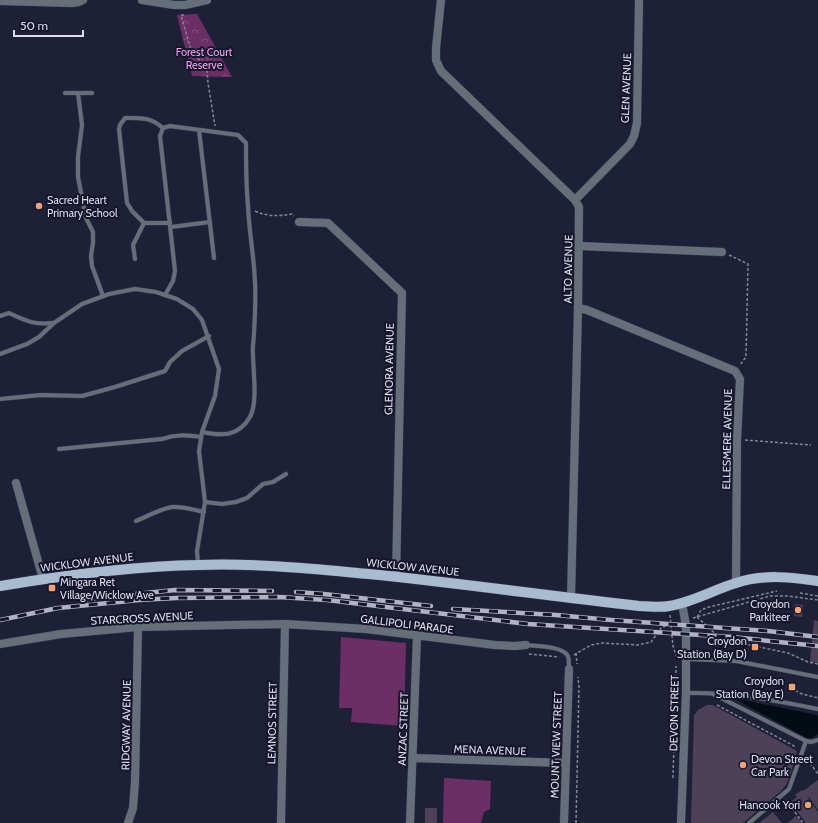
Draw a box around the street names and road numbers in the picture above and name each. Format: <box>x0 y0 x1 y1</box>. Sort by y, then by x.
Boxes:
street label: GLEN AVENUE <box>618 53 634 123</box>
street label: ALTO AVENUE <box>560 234 576 304</box>
street label: GLENORA AVENUE <box>381 323 397 415</box>
street label: ELLESMERE AVENUE <box>719 389 735 489</box>
street label: WICKLOW AVENUE <box>40 549 134 575</box>
street label: WICKLOW AVENUE <box>366 555 460 579</box>
street label: STARCROSS AVENUE <box>90 608 194 628</box>
street label: GALLIPOLI PARADE <box>360 611 454 637</box>
street label: DEVON STREET <box>666 675 682 751</box>
street label: RIDGWAY AVENUE <box>118 680 134 770</box>
street label: LEMNOS STREET <box>264 681 280 764</box>
street label: MOUNT VIEW STREET <box>547 691 565 799</box>
street label: ANZAC STREET <box>395 692 411 766</box>
street label: MENA AVENUE <box>453 742 527 758</box>

